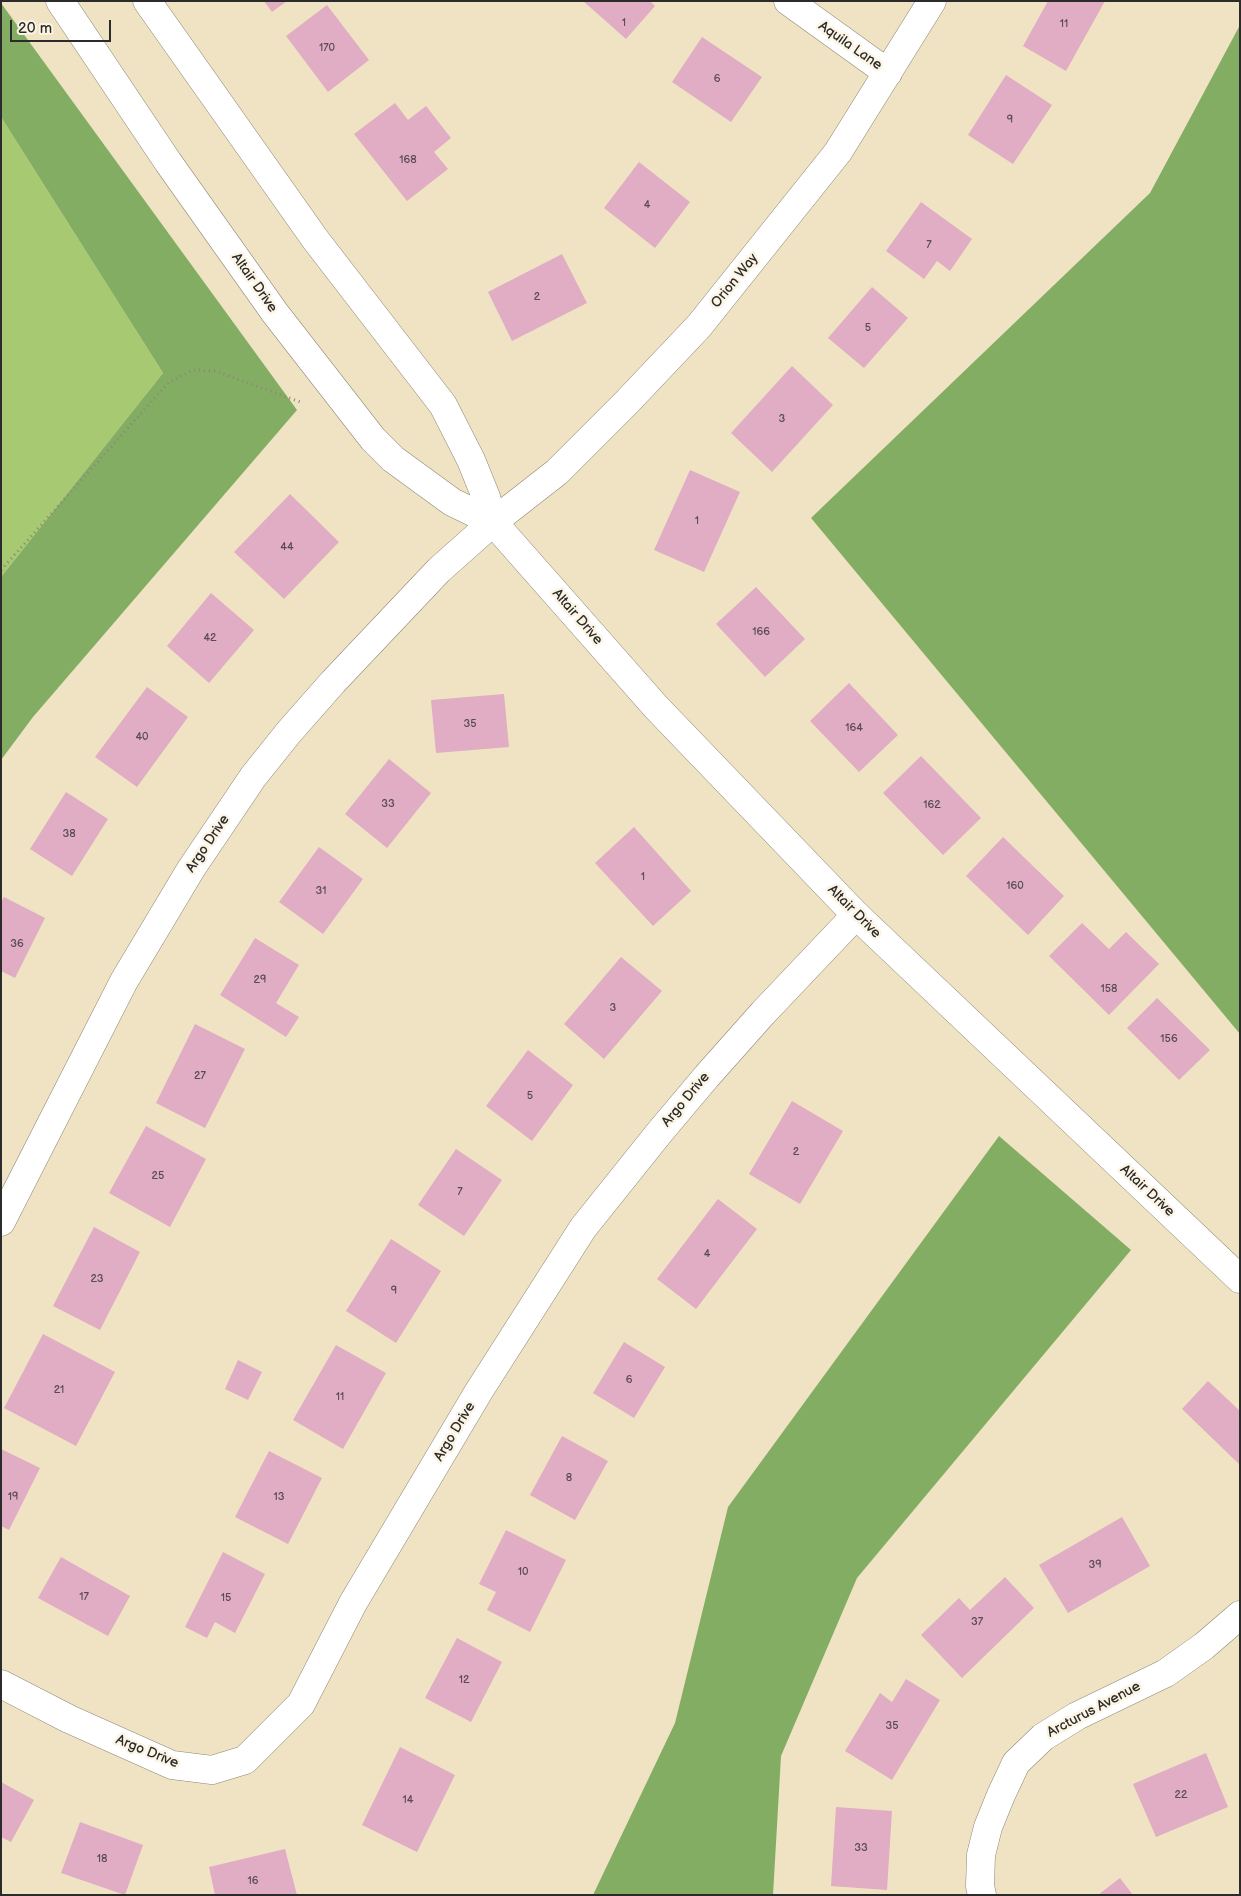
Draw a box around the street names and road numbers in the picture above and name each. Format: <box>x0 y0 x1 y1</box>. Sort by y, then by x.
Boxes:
street label: Aquila Lane <box>815 18 885 74</box>
street label: Altair Drive <box>227 250 281 316</box>
street label: Orion Way <box>708 251 762 311</box>
street label: Altair Drive <box>548 586 606 648</box>
street label: Argo Drive <box>183 812 233 876</box>
street label: Altair Drive <box>824 882 884 942</box>
street label: Argo Drive <box>658 1069 714 1131</box>
street label: Altair Drive <box>1116 1161 1178 1221</box>
street label: Argo Drive <box>431 1399 479 1465</box>
street label: Arcturus Avenue <box>1044 1678 1144 1742</box>
street label: Argo Drive <box>113 1732 181 1772</box>

